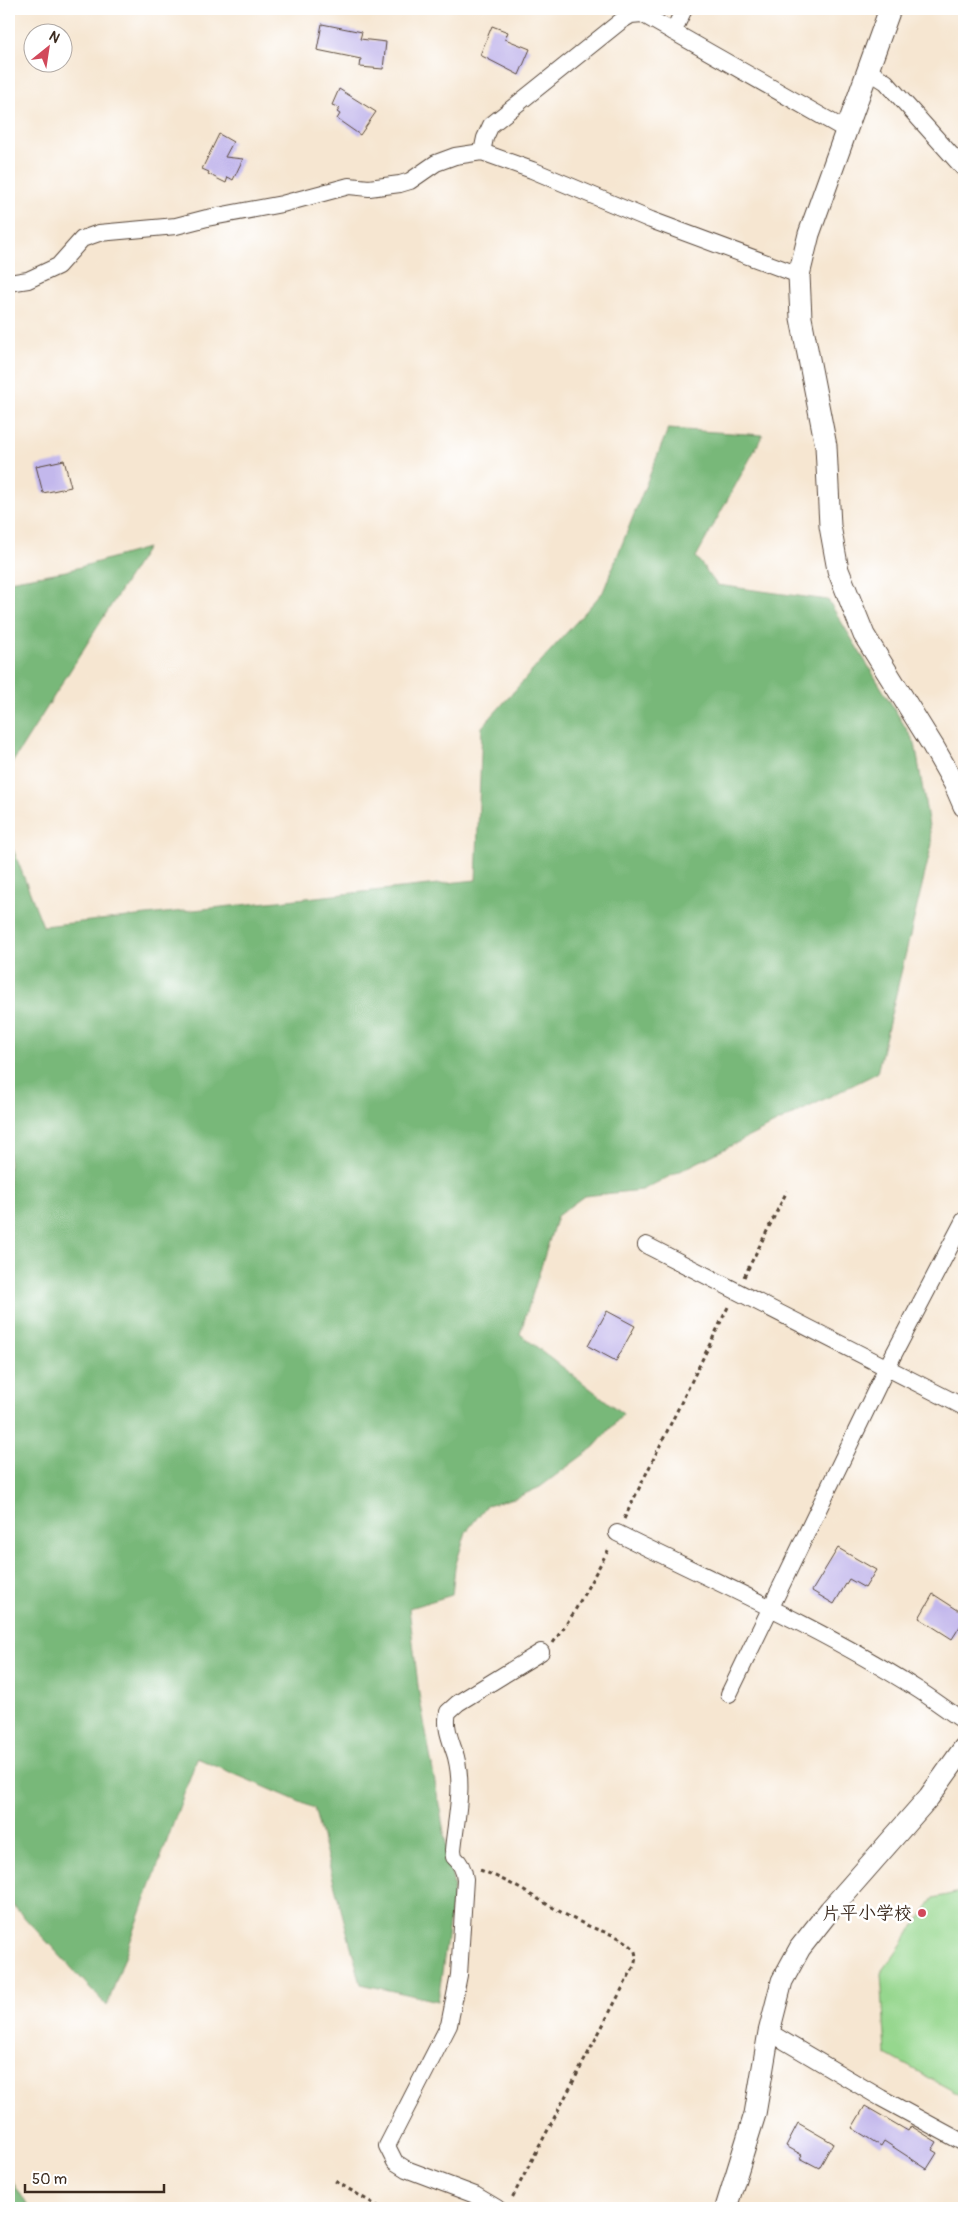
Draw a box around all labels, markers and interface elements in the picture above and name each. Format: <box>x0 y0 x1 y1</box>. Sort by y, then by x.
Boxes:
north arrow <box>22 22 72 72</box>
text: N <box>46 27 63 47</box>
place label: 片平小学校 <box>822 1902 912 1925</box>
marker: 片平小学校 <box>916 1907 928 1919</box>
scale bar <box>25 2162 164 2194</box>
text: 50 m <box>32 2170 67 2189</box>

